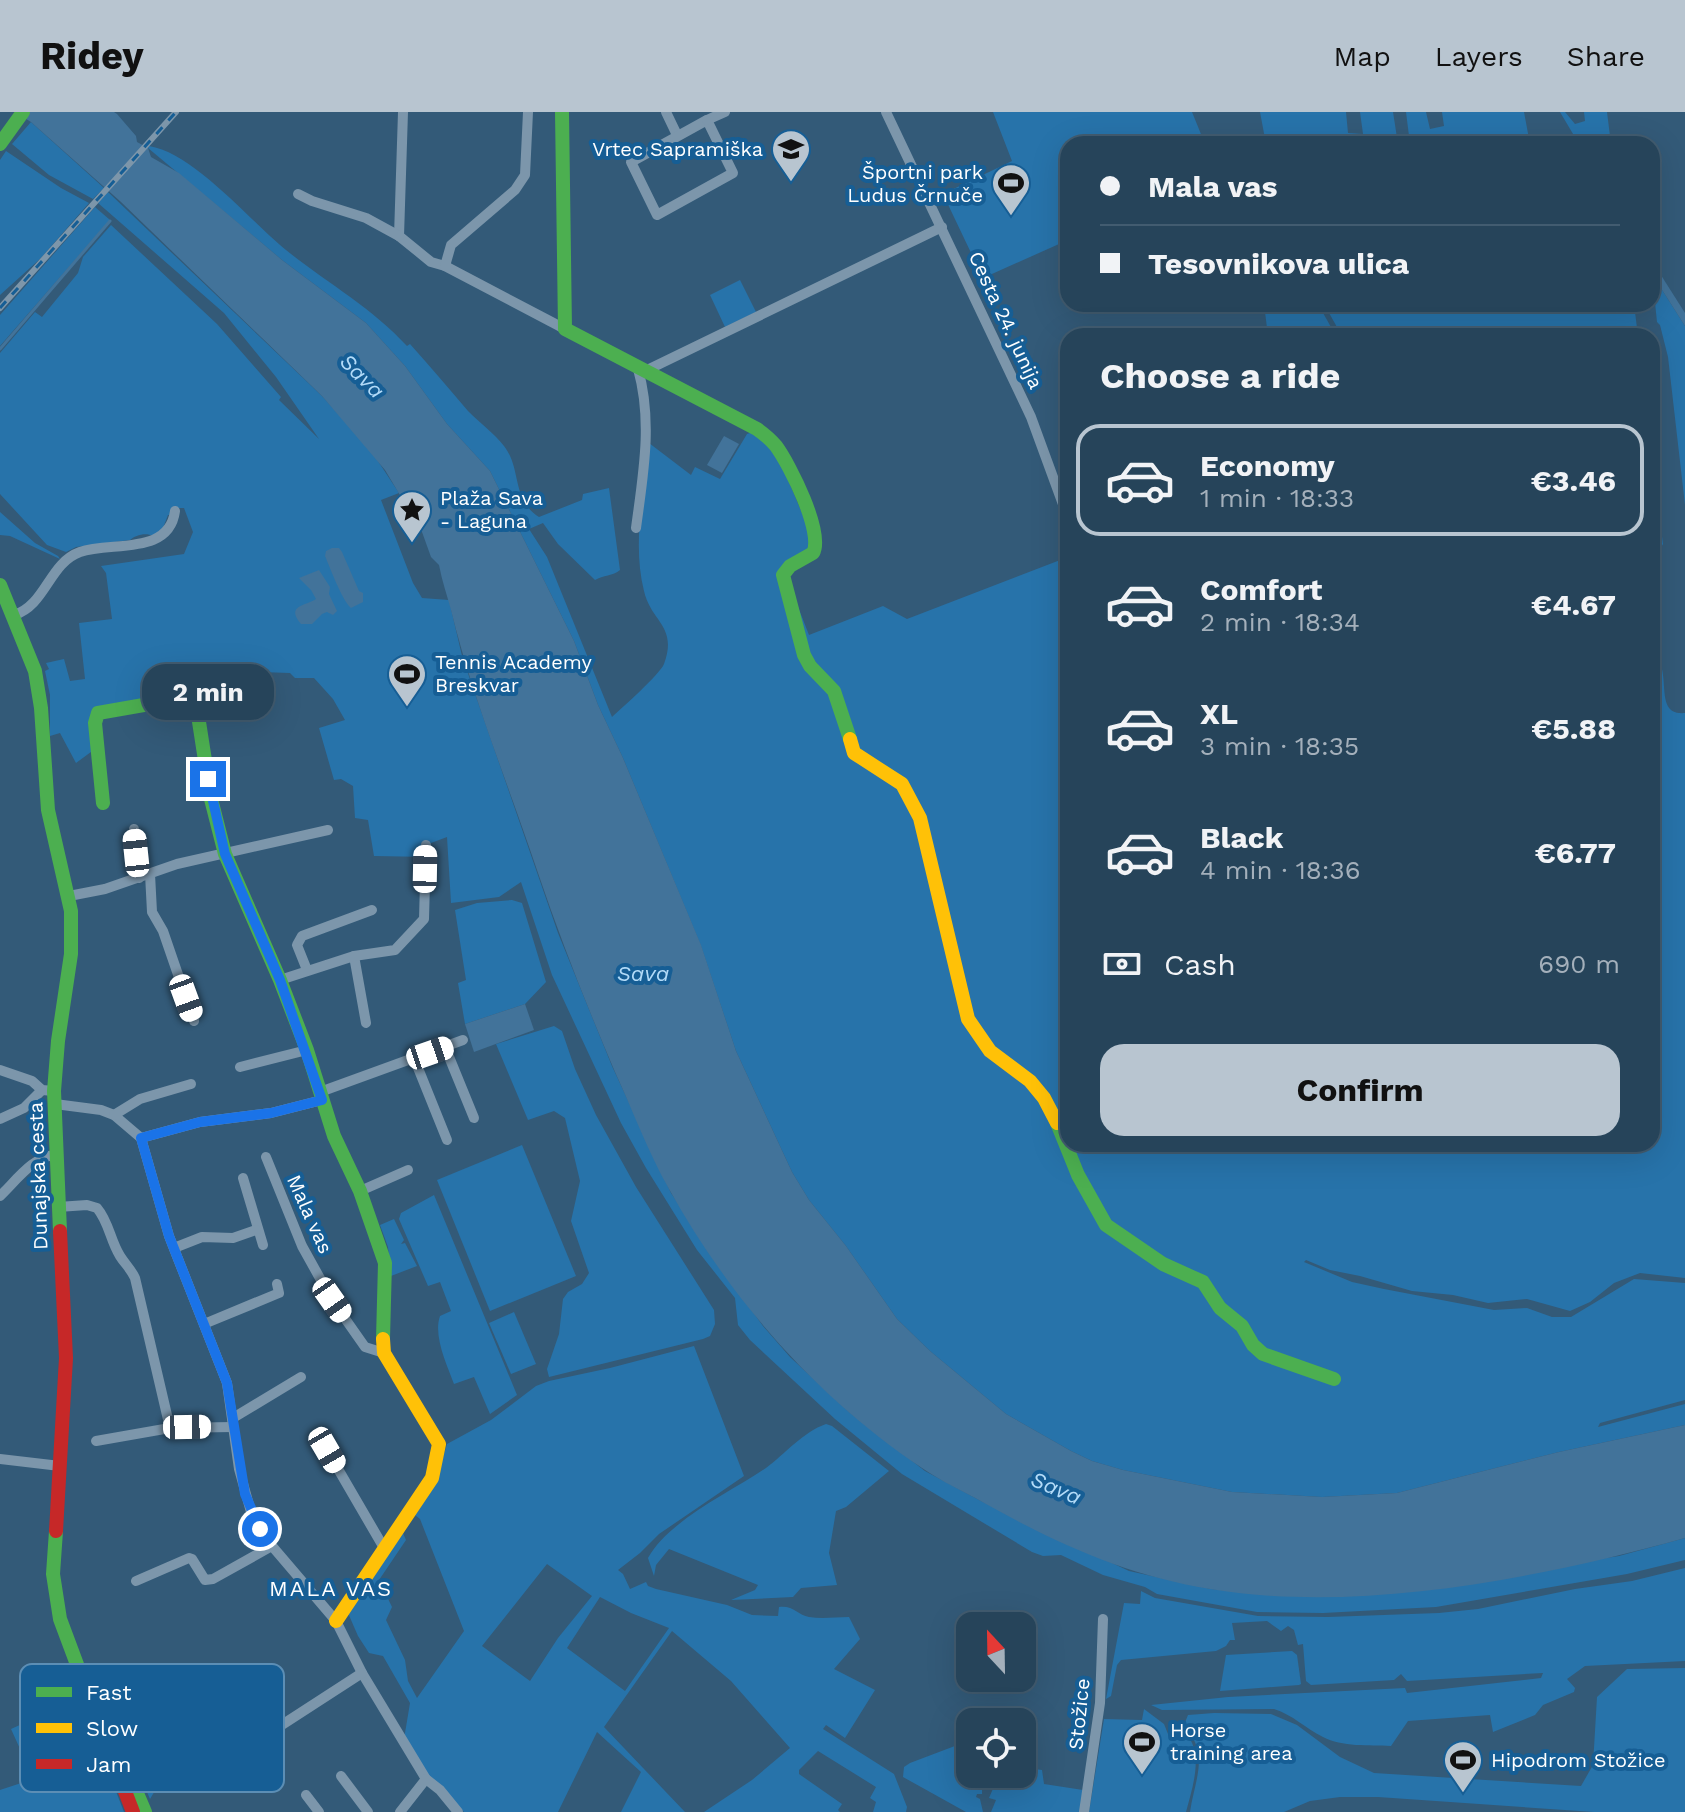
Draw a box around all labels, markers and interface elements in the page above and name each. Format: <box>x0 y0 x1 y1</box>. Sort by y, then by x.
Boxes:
text: Ridey <box>40 34 144 78</box>
text: Map <box>1334 40 1391 73</box>
text: Layers <box>1435 40 1523 73</box>
text: Share <box>1567 40 1645 73</box>
school or university icon: Vrtec Sapramiška <box>770 128 812 183</box>
place label: Vrtec Sapramiška <box>592 137 763 161</box>
place label: Športni park Ludus Črnuče <box>847 160 983 207</box>
sports icon: Športni park Ludus Črnuče <box>990 162 1032 217</box>
text: Mala vas <box>1148 169 1278 204</box>
text: Tesovnikova ulica <box>1148 246 1409 281</box>
street label: Cesta 24. junija <box>964 247 1048 393</box>
water label: Sava <box>335 349 389 403</box>
text: Choose a ride <box>1100 355 1340 397</box>
icon: car <box>1104 444 1176 516</box>
text: Economy <box>1200 448 1335 483</box>
text: €3.46 <box>1531 463 1616 498</box>
text: 1 min · 18:33 <box>1200 483 1354 513</box>
place label: Plaža Sava - Laguna <box>440 486 543 533</box>
place icon: Plaža Sava - Laguna <box>391 489 433 544</box>
icon: car <box>1104 568 1176 640</box>
text: Comfort <box>1200 572 1322 607</box>
text: €4.67 <box>1531 587 1616 622</box>
text: 2 min · 18:34 <box>1200 607 1360 637</box>
place label: Tennis Academy Breskvar <box>435 650 592 697</box>
sports icon: Tennis Academy Breskvar <box>386 653 428 708</box>
callout: 2 min <box>142 663 274 719</box>
text: 2 min <box>172 677 244 707</box>
icon: car <box>1104 692 1176 764</box>
text: XL <box>1200 696 1238 731</box>
text: €5.88 <box>1531 711 1616 746</box>
text: 3 min · 18:35 <box>1200 731 1359 761</box>
route end <box>190 761 226 797</box>
icon: car <box>1104 816 1176 888</box>
text: Black <box>1200 820 1284 855</box>
car <box>122 828 150 878</box>
text: €6.77 <box>1535 835 1616 870</box>
car <box>413 845 437 893</box>
text: 4 min · 18:36 <box>1200 855 1360 885</box>
icon: cash <box>1100 942 1144 986</box>
text: Cash <box>1164 947 1236 982</box>
text: 690 m <box>1538 949 1620 979</box>
water label: Sava <box>617 961 669 986</box>
car <box>167 971 205 1025</box>
car <box>403 1034 457 1072</box>
button: Confirm <box>1100 1044 1620 1136</box>
street label: Dunajska cesta <box>23 1102 53 1250</box>
street label: Mala vas <box>282 1171 338 1257</box>
car <box>308 1273 356 1327</box>
car <box>163 1415 211 1439</box>
car <box>305 1423 349 1477</box>
water label: Sava <box>1027 1466 1085 1510</box>
route start <box>242 1511 278 1547</box>
district label: MALA VAS <box>269 1576 393 1601</box>
north arrow <box>956 1612 1036 1692</box>
map controls <box>956 1612 1036 1788</box>
legend <box>20 1664 284 1792</box>
street label: Stožice <box>1063 1677 1095 1751</box>
text: Fast <box>86 1680 132 1705</box>
button: locate <box>956 1708 1036 1788</box>
text: Slow <box>86 1716 138 1741</box>
place label: Horse training area <box>1170 1718 1292 1765</box>
sports icon: Horse training area <box>1121 1721 1163 1776</box>
sports icon: Hipodrom Stožice <box>1442 1739 1484 1794</box>
place label: Hipodrom Stožice <box>1491 1748 1666 1772</box>
text: Jam <box>86 1752 131 1777</box>

